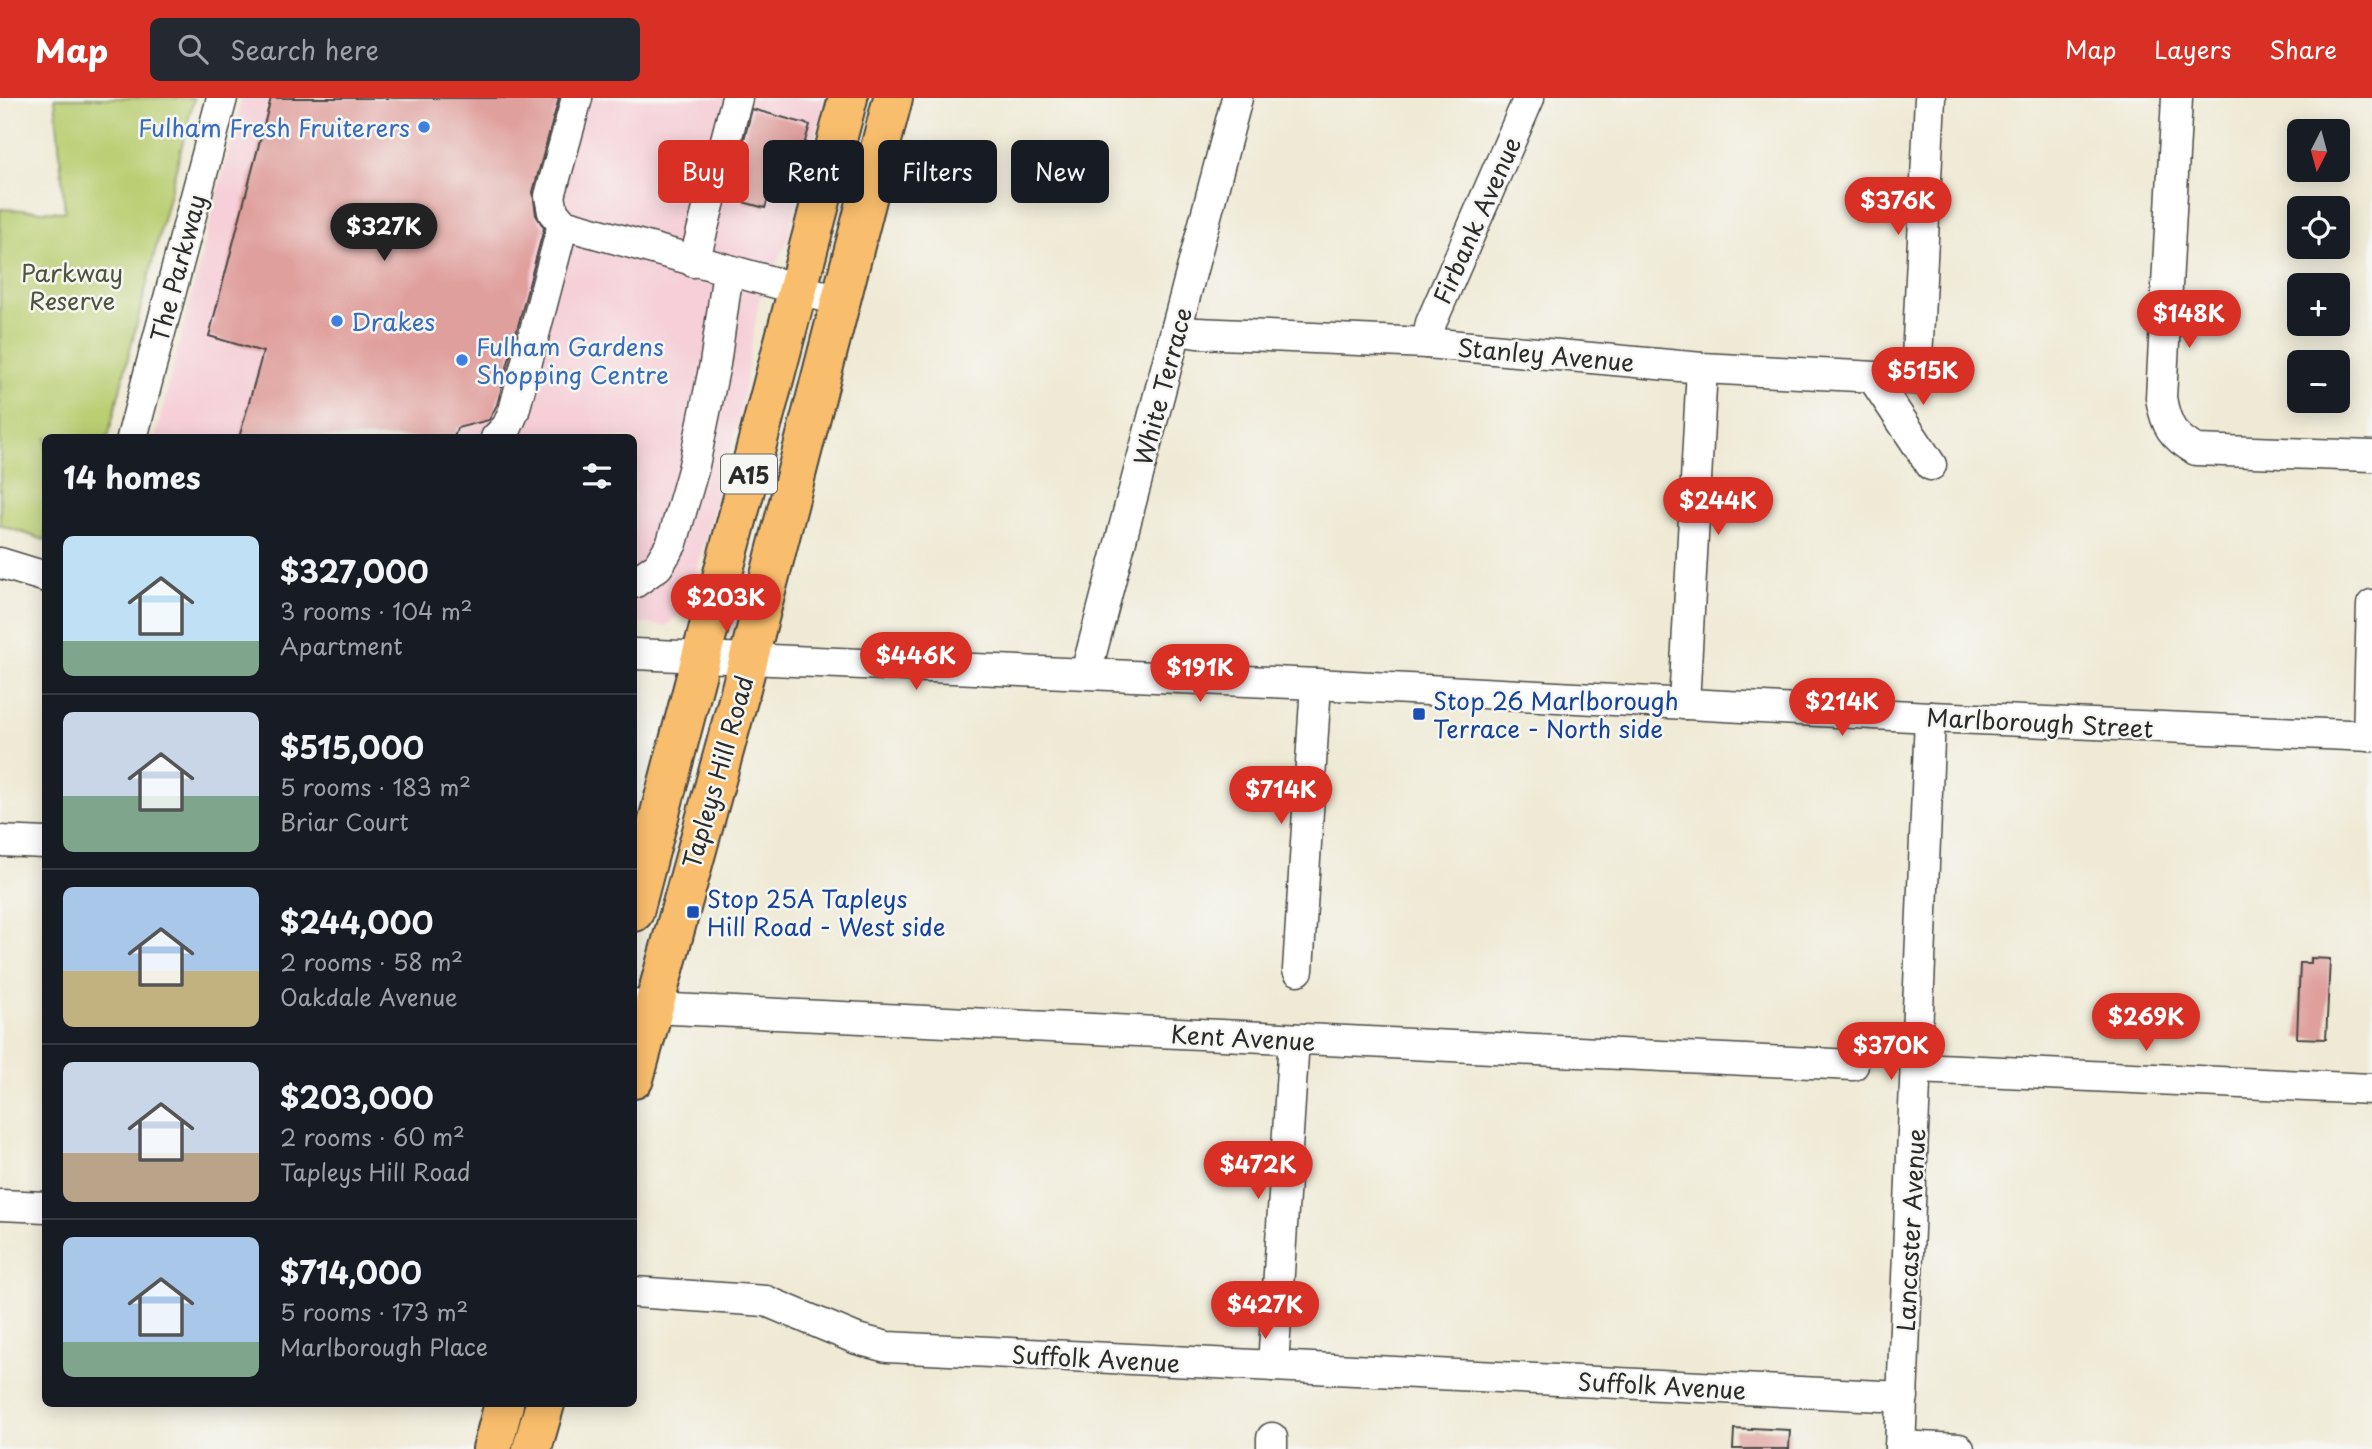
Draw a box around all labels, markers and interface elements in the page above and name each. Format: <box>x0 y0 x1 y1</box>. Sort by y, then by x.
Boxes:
search box <box>150 18 640 81</box>
text: Map <box>35 24 108 74</box>
icon: search <box>174 30 212 68</box>
text: Search here <box>230 30 379 69</box>
text: Map <box>2065 31 2116 67</box>
text: Layers <box>2154 31 2231 67</box>
text: Share <box>2269 31 2337 67</box>
place label: Fulham Fresh Fruiterers <box>138 109 410 145</box>
marker: Fulham Fresh Fruiterers <box>416 119 432 135</box>
north arrow <box>2287 119 2350 182</box>
map controls <box>2287 119 2350 413</box>
street label: Firbank Avenue <box>1423 131 1529 309</box>
chip: Buy <box>658 140 749 203</box>
chip: Rent <box>763 140 864 203</box>
chip: Filters <box>878 140 997 203</box>
chip: New <box>1011 140 1109 203</box>
pin: $376K <box>1849 178 1947 237</box>
text: $376K <box>1861 182 1935 217</box>
street label: The Parkway <box>140 190 214 346</box>
button: locate <box>2287 196 2350 259</box>
pin: $327K <box>335 204 433 263</box>
text: $327K <box>346 208 422 243</box>
park label: Parkway Reserve <box>21 254 123 318</box>
button: + <box>2287 273 2350 336</box>
pin: $148K <box>2140 290 2238 350</box>
text: $148K <box>2153 295 2225 330</box>
place label: Drakes <box>351 303 435 339</box>
street label: White Terrace <box>1124 303 1200 469</box>
marker: Drakes <box>329 313 345 329</box>
place label: Fulham Gardens Shopping Centre <box>476 328 669 392</box>
street label: Stanley Avenue <box>1456 328 1636 380</box>
pin: $515K <box>1874 348 1972 407</box>
button: − <box>2287 350 2350 413</box>
marker: Fulham Gardens Shopping Centre <box>454 352 470 368</box>
text: $515K <box>1888 352 1958 387</box>
text: 14 homes <box>63 454 201 499</box>
road number: A15 <box>721 454 777 494</box>
icon: filters <box>578 457 616 495</box>
pin: $244K <box>1669 478 1767 537</box>
text: $244K <box>1679 482 1757 517</box>
text: $327,000 <box>280 548 429 593</box>
icon: home <box>119 564 203 648</box>
pin: $203K <box>677 574 775 634</box>
text: $203K <box>687 579 765 614</box>
text: 3 rooms · 104 m² <box>280 593 473 628</box>
text: Apartment <box>280 628 403 663</box>
pin: $446K <box>867 632 965 692</box>
text: $446K <box>876 637 956 672</box>
pin: $191K <box>1151 644 1249 704</box>
text: $191K <box>1166 649 1234 684</box>
street label: Tapleys Hill Road <box>672 671 762 873</box>
pin: $214K <box>1793 678 1891 738</box>
place label: Stop 26 Marlborough Terrace - North side <box>1433 682 1679 746</box>
text: $214K <box>1805 683 1879 718</box>
street label: Marlborough Street <box>1926 698 2155 746</box>
marker: Stop 26 Marlborough Terrace - North side <box>1411 706 1427 722</box>
text: $515,000 <box>280 724 424 769</box>
icon: home <box>119 740 203 824</box>
pin: $714K <box>1232 766 1330 826</box>
text: 5 rooms · 183 m² <box>280 769 471 804</box>
text: $714K <box>1245 771 1317 806</box>
text: Briar Court <box>280 804 409 839</box>
place label: Stop 25A Tapleys Hill Road - West side <box>707 880 946 944</box>
text: $244,000 <box>280 899 433 944</box>
marker: Stop 25A Tapleys Hill Road - West side <box>685 904 701 920</box>
icon: home <box>119 915 203 999</box>
text: 2 rooms · 58 m² <box>280 944 463 979</box>
text: Oakdale Avenue <box>280 979 458 1014</box>
pin: $269K <box>2097 993 2195 1053</box>
text: $269K <box>2108 998 2184 1033</box>
street label: Kent Avenue <box>1170 1015 1316 1059</box>
pin: $370K <box>1842 1023 1940 1082</box>
text: $370K <box>1853 1027 1929 1062</box>
text: $203,000 <box>280 1074 434 1119</box>
icon: home <box>119 1090 203 1174</box>
text: 2 rooms · 60 m² <box>280 1119 465 1154</box>
street label: Lancaster Avenue <box>1887 1127 1933 1333</box>
pin: $472K <box>1209 1142 1307 1201</box>
text: $472K <box>1220 1146 1296 1181</box>
text: Tapleys Hill Road <box>280 1154 471 1189</box>
text: $714,000 <box>280 1249 422 1294</box>
icon: home <box>119 1265 203 1349</box>
pin: $427K <box>1216 1282 1314 1341</box>
text: $427K <box>1227 1286 1303 1321</box>
text: 5 rooms · 173 m² <box>280 1294 468 1329</box>
text: Marlborough Place <box>280 1329 488 1364</box>
street label: Suffolk Avenue <box>1011 1336 1181 1380</box>
street label: Suffolk Avenue <box>1577 1363 1747 1407</box>

